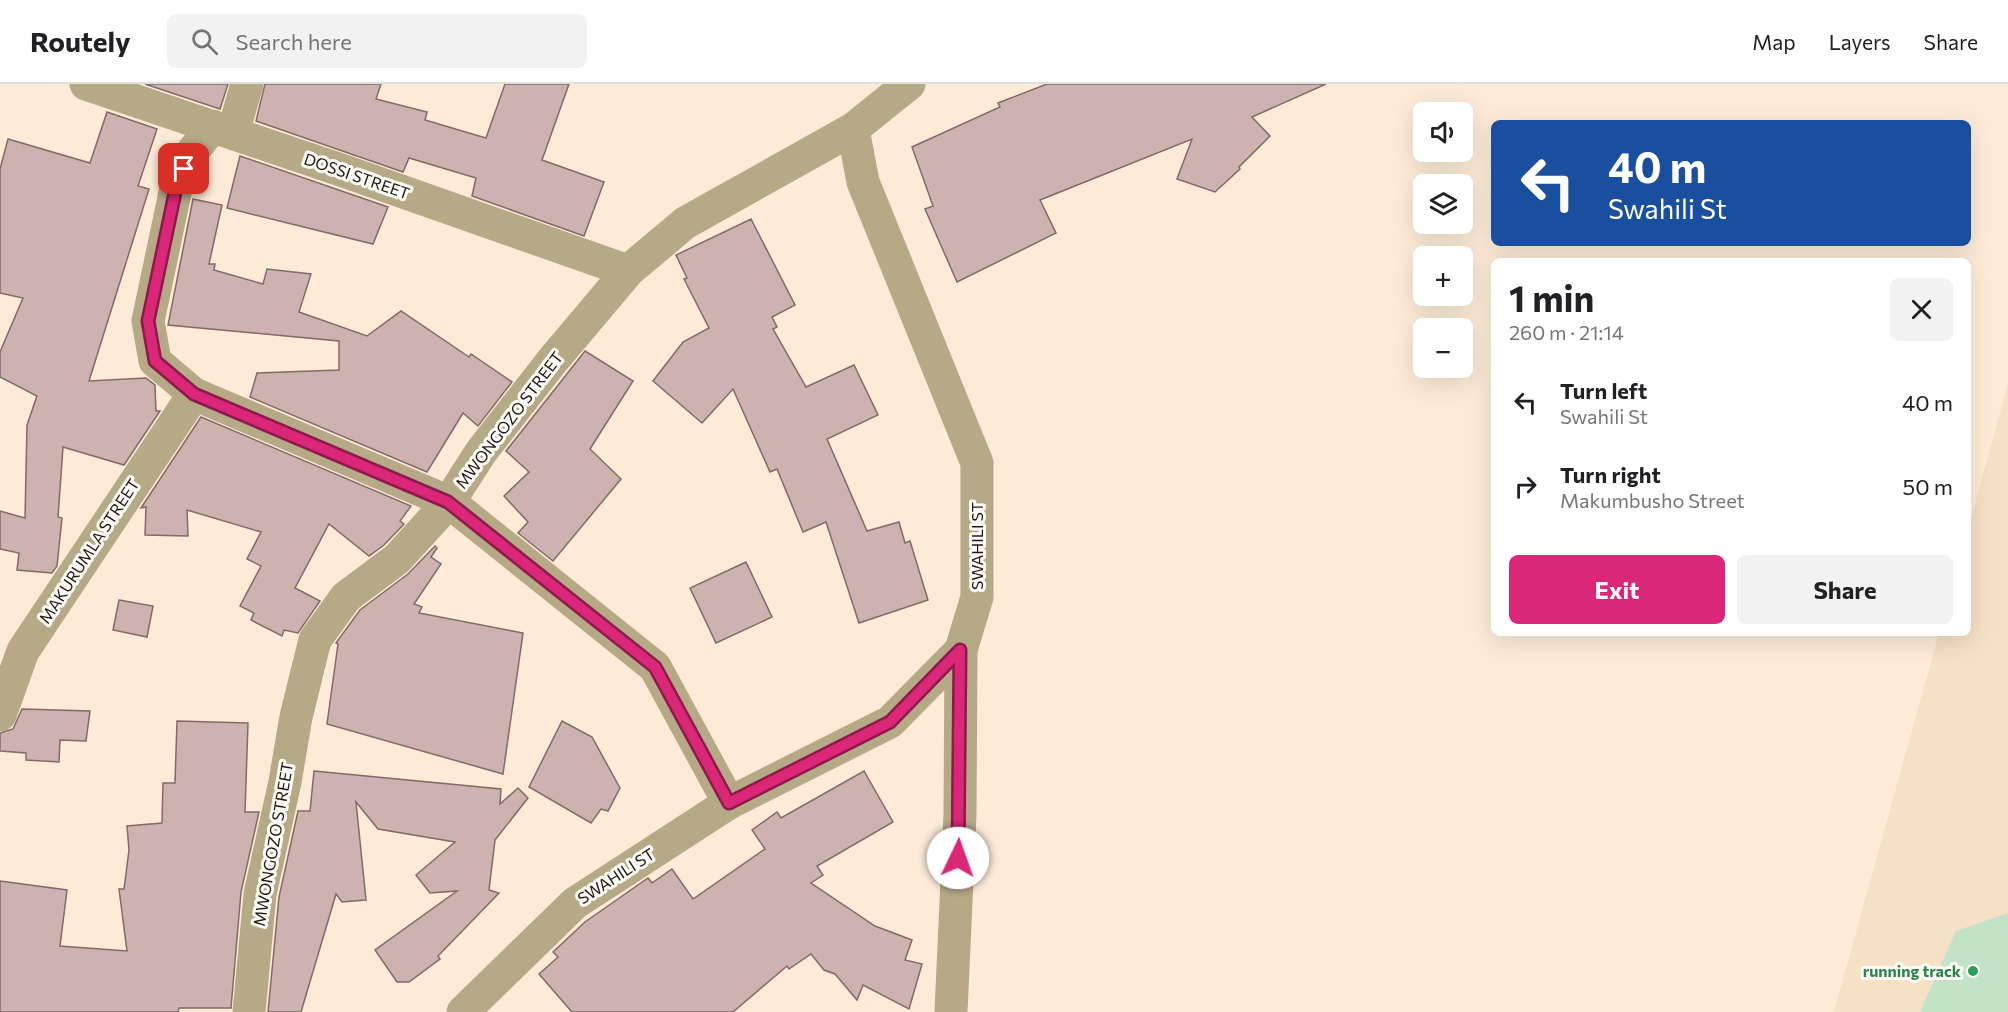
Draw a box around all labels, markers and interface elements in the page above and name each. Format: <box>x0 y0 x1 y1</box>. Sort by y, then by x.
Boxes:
search box <box>167 14 587 68</box>
text: Routely <box>30 24 131 58</box>
icon: search <box>188 25 221 58</box>
text: Search here <box>236 28 352 55</box>
text: Map <box>1752 29 1796 54</box>
text: Layers <box>1829 29 1891 54</box>
text: Share <box>1924 29 1978 54</box>
map controls <box>1413 102 1473 378</box>
button: sound <box>1413 102 1473 162</box>
text: 40 m <box>1608 140 1706 192</box>
pin <box>158 143 209 194</box>
icon: left <box>1509 144 1587 222</box>
street label: DOSSI STREET <box>302 149 413 203</box>
icon: arrive <box>167 152 200 185</box>
button: layers <box>1413 174 1473 234</box>
text: Swahili St <box>1608 192 1727 225</box>
button: + <box>1413 246 1473 306</box>
text: 1 min <box>1509 275 1594 319</box>
button: close <box>1890 278 1953 341</box>
button: − <box>1413 318 1473 378</box>
text: 260 m · 21:14 <box>1509 320 1624 344</box>
street label: MWONGOZO STREET <box>451 348 566 492</box>
text: Turn left <box>1560 377 1647 404</box>
icon: left <box>1509 386 1542 419</box>
text: 40 m <box>1902 389 1953 416</box>
text: Swahili St <box>1560 404 1648 428</box>
text: Turn right <box>1560 461 1661 488</box>
icon: right <box>1509 470 1542 503</box>
text: 50 m <box>1903 473 1953 500</box>
street label: MAKURUMLA STREET <box>35 475 142 627</box>
text: Makumbusho Street <box>1560 488 1745 512</box>
street label: SWAHILI ST <box>967 502 986 590</box>
button: Exit <box>1509 555 1725 624</box>
button: Share <box>1737 555 1953 624</box>
street label: MWONGOZO STREET <box>249 760 296 927</box>
position arrow <box>926 826 990 890</box>
street label: SWAHILI ST <box>574 844 658 907</box>
place label: running track <box>1863 961 1962 980</box>
marker: running track <box>1966 964 1980 978</box>

